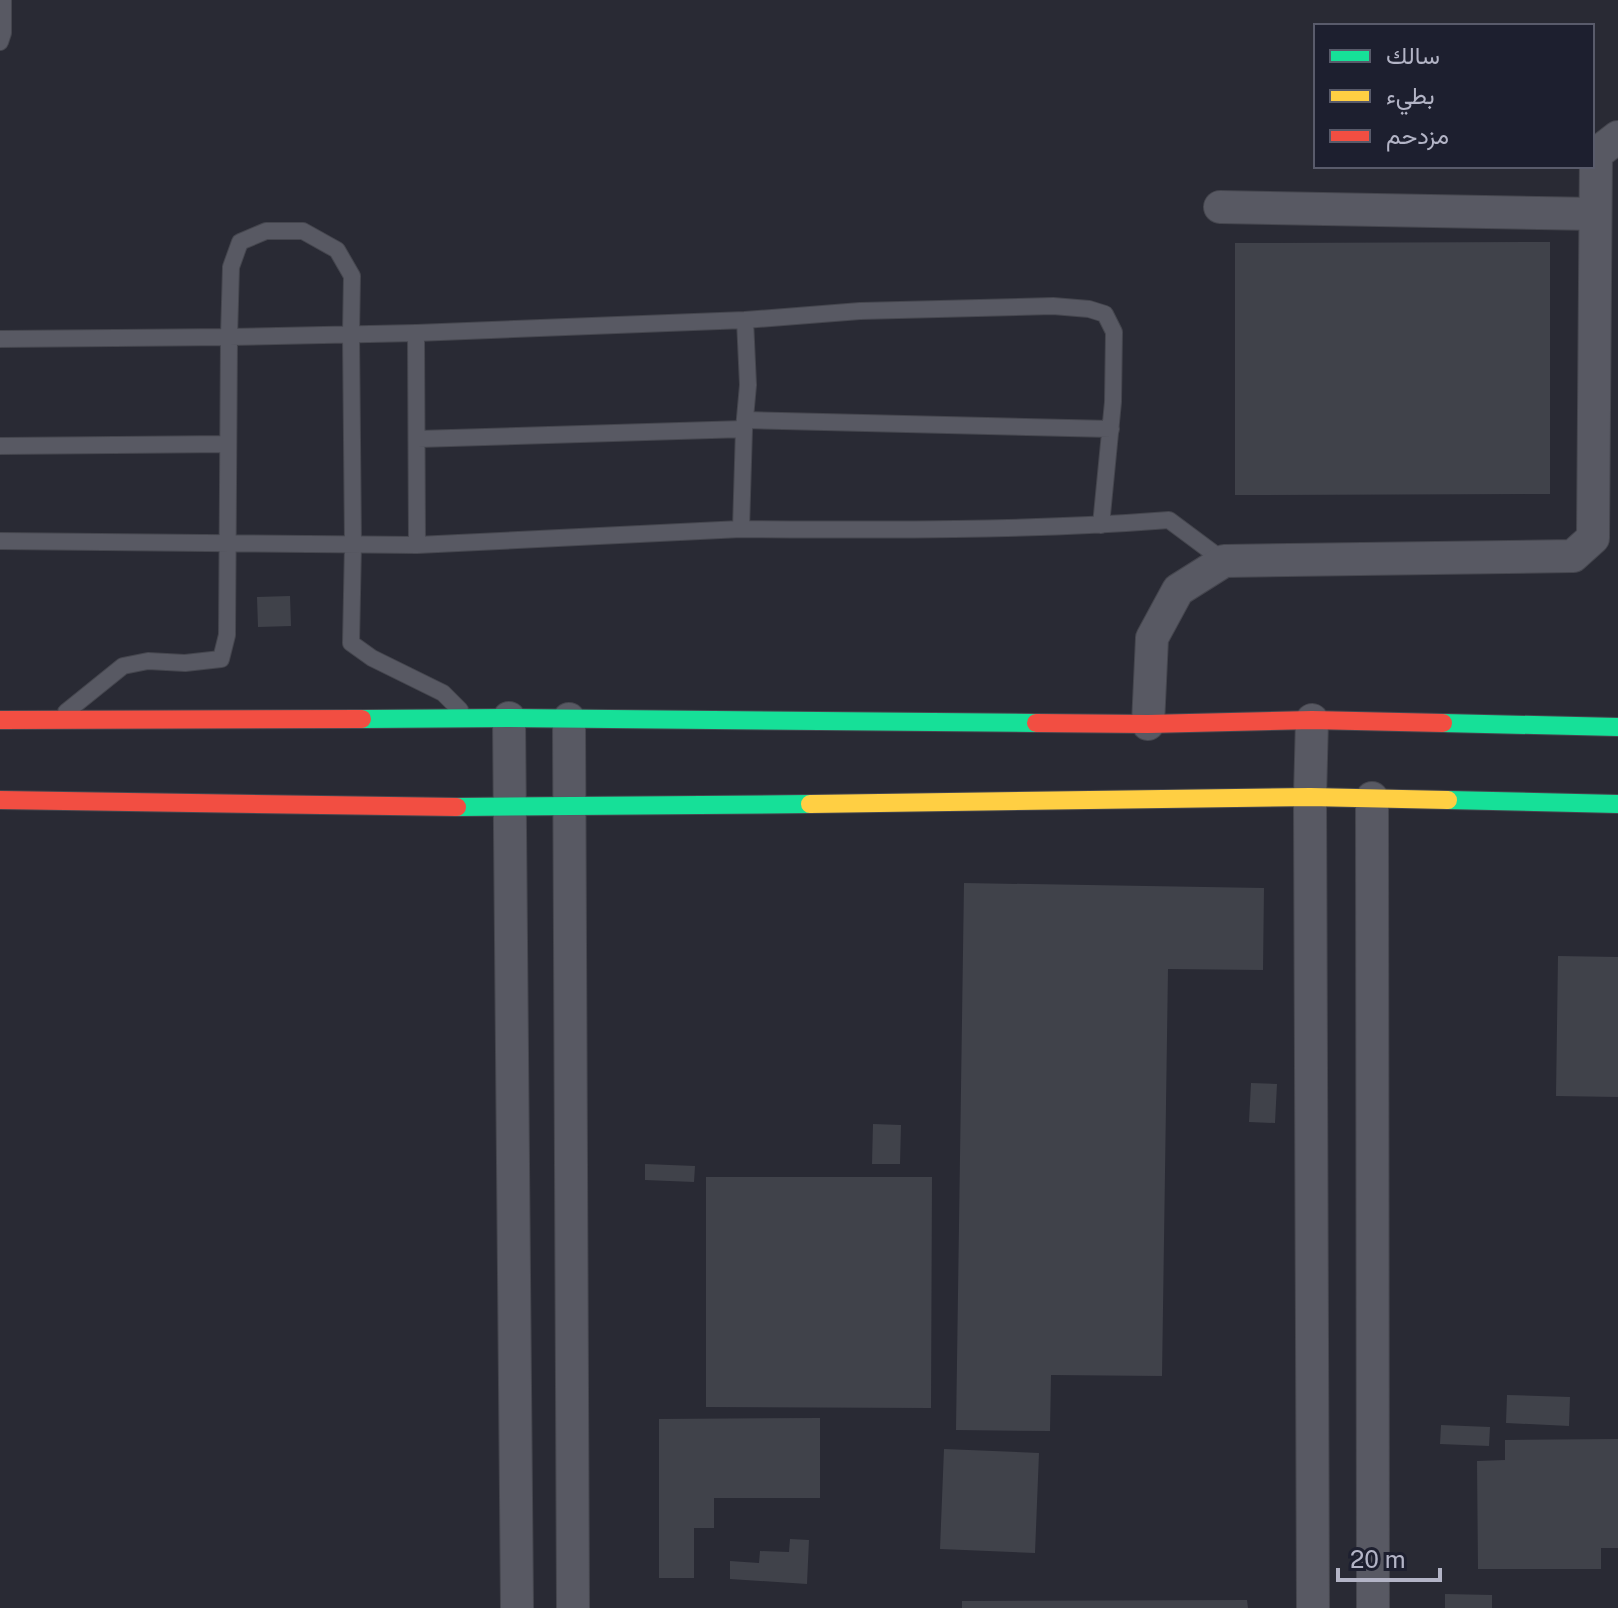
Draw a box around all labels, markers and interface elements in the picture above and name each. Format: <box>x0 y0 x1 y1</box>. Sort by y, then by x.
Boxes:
legend <box>1314 24 1594 168</box>
text: سالك <box>1386 41 1440 69</box>
text: بطيء <box>1386 81 1435 115</box>
text: مزدحم <box>1386 121 1449 152</box>
scale bar <box>1338 1532 1440 1582</box>
text: 20 m <box>1350 1545 1406 1573</box>

